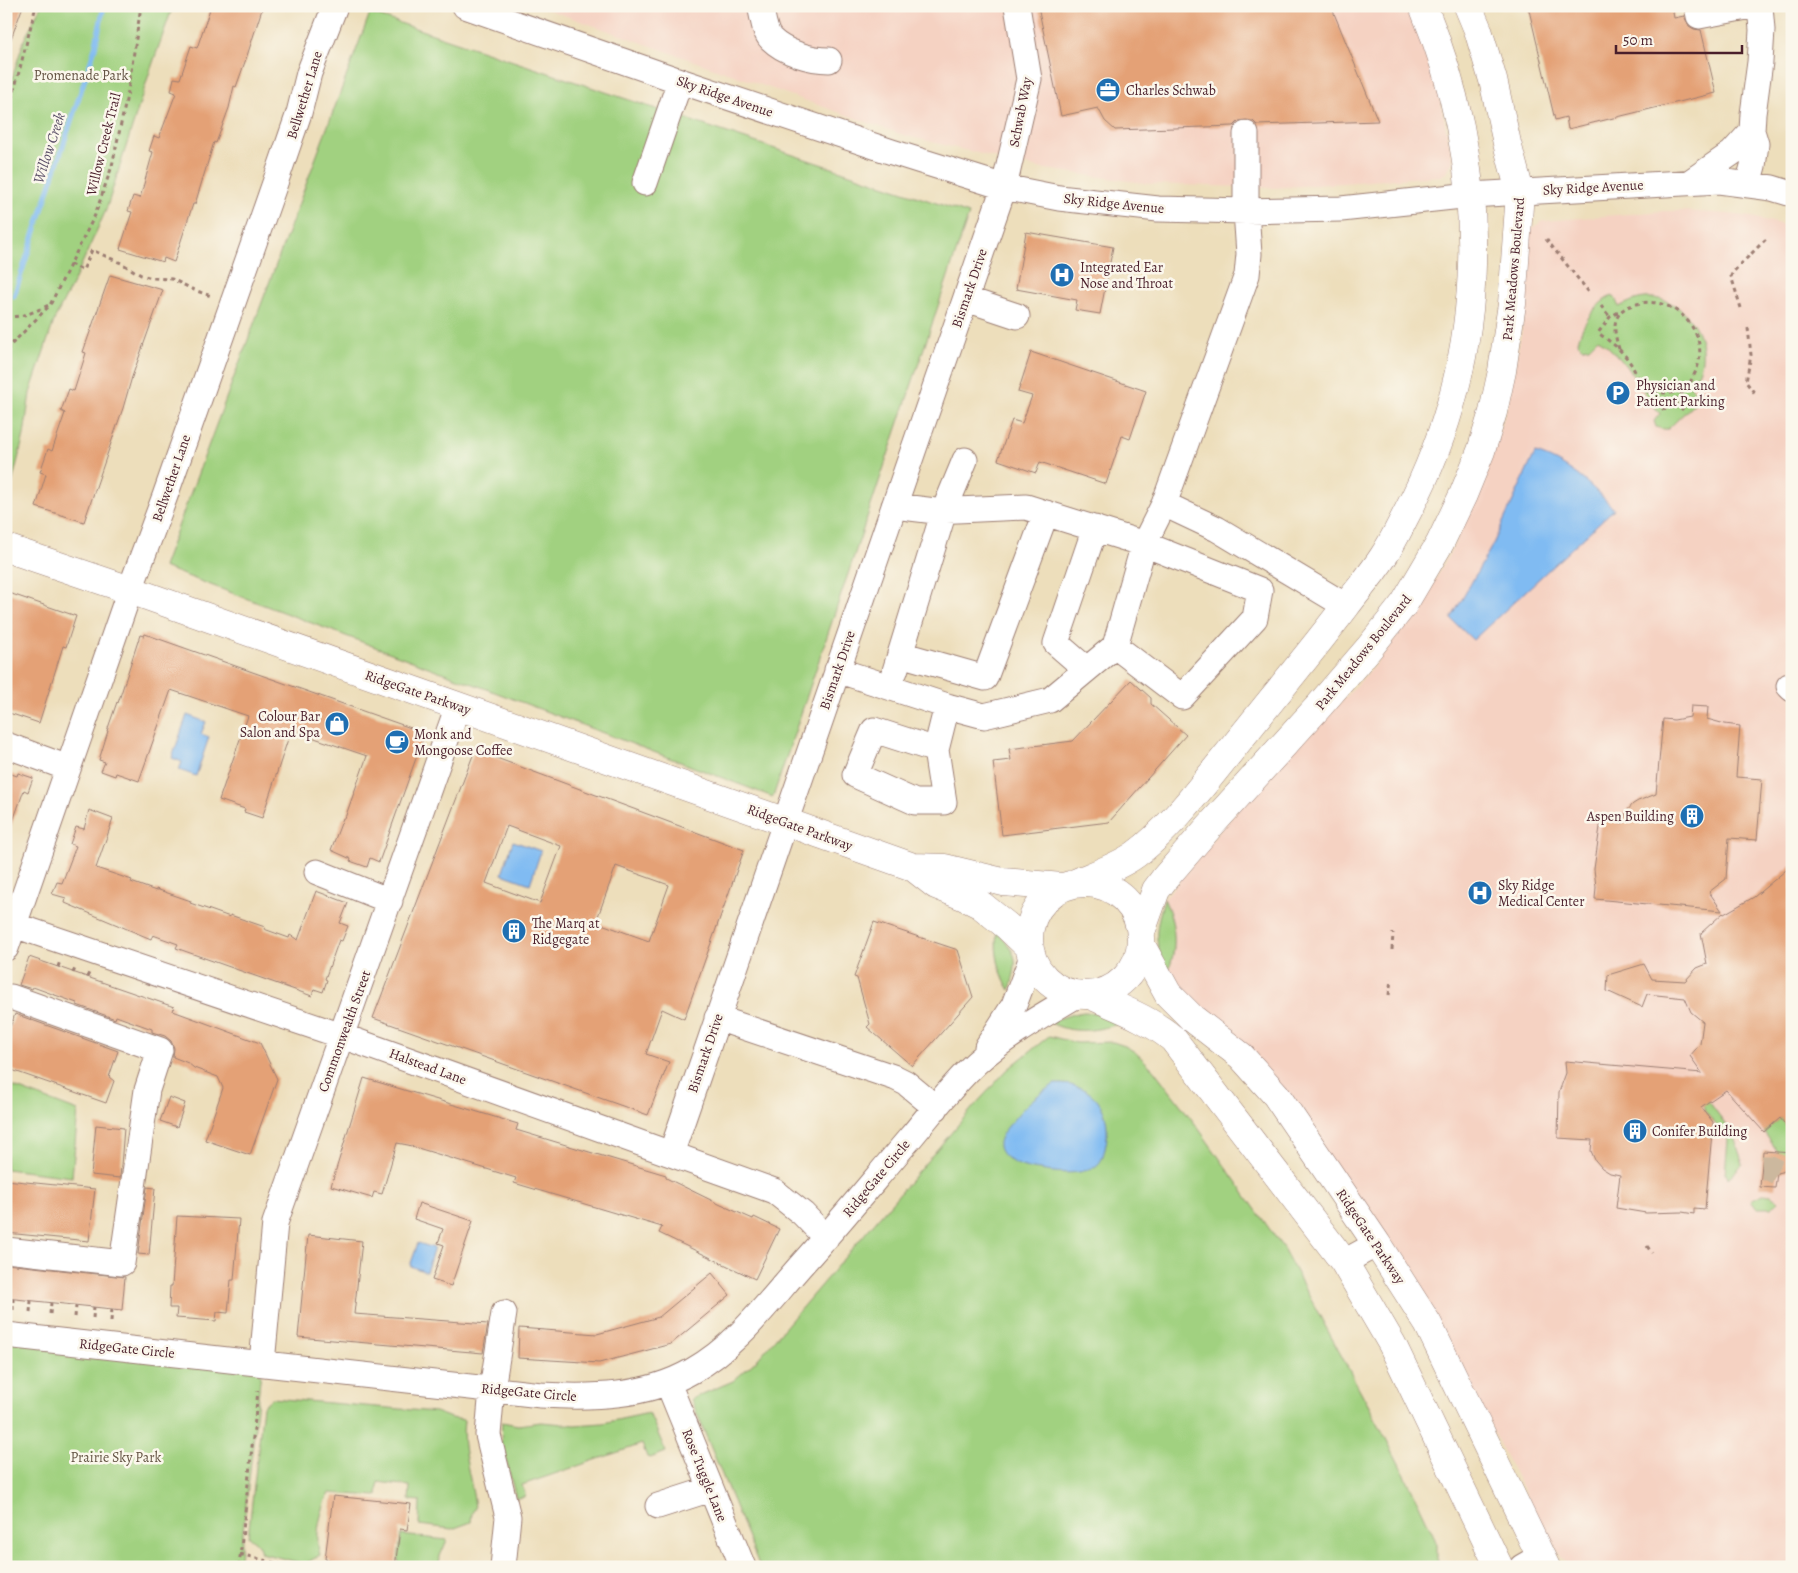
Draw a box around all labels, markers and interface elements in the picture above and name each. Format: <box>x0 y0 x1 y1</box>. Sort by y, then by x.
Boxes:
scale bar <box>1616 22 1742 54</box>
text: 50 m <box>1623 30 1653 50</box>
street label: Bellwether Lane <box>282 49 327 142</box>
park label: Promenade Park <box>34 66 128 85</box>
street label: Sky Ridge Avenue <box>674 71 776 122</box>
street label: Schwab Way <box>1004 75 1037 149</box>
office icon: Charles Schwab <box>1095 77 1121 103</box>
place label: Charles Schwab <box>1126 81 1216 100</box>
street label: Willow Creek Trail <box>81 90 126 198</box>
water label: Willow Creek <box>28 110 70 186</box>
street label: Sky Ridge Avenue <box>1542 175 1644 200</box>
street label: Sky Ridge Avenue <box>1063 189 1165 218</box>
street label: Park Meadows Boulevard <box>1498 196 1529 341</box>
street label: Bismark Drive <box>947 246 992 330</box>
place label: Integrated Ear Nose and Throat <box>1080 258 1173 293</box>
hospital icon: Integrated Ear Nose and Throat <box>1049 262 1075 288</box>
place label: Physician and Patient Parking <box>1636 376 1725 411</box>
parking icon: Physician and Patient Parking <box>1605 380 1631 406</box>
street label: Bellwether Lane <box>148 432 195 524</box>
street label: Park Meadows Boulevard <box>1311 590 1416 714</box>
street label: Bismark Drive <box>815 628 860 712</box>
street label: RidgeGate Parkway <box>362 665 474 720</box>
place label: Colour Bar Salon and Spa <box>240 707 321 742</box>
shop icon: Colour Bar Salon and Spa <box>324 711 350 737</box>
place label: Monk and Mongoose Coffee <box>414 725 512 760</box>
cafe icon: Monk and Mongoose Coffee <box>384 729 410 755</box>
street label: RidgeGate Parkway <box>744 800 856 856</box>
building icon: Aspen Building <box>1679 803 1705 829</box>
place label: Aspen Building <box>1586 807 1674 826</box>
place label: Sky Ridge Medical Center <box>1498 876 1585 911</box>
hospital icon: Sky Ridge Medical Center <box>1467 880 1493 906</box>
place label: The Marq at Ridgegate <box>532 914 600 949</box>
building icon: The Marq at Ridgegate <box>501 918 527 944</box>
street label: Commonwealth Street <box>314 967 375 1095</box>
street label: Bismark Drive <box>683 1011 728 1095</box>
street label: Halstead Lane <box>386 1044 469 1089</box>
building icon: Conifer Building <box>1622 1118 1648 1144</box>
place label: Conifer Building <box>1652 1122 1747 1141</box>
street label: RidgeGate Circle <box>838 1136 914 1221</box>
street label: RidgeGate Parkway <box>1332 1185 1410 1288</box>
street label: RidgeGate Circle <box>78 1334 176 1363</box>
street label: RidgeGate Circle <box>480 1379 578 1406</box>
street label: Rose Tuggle Lane <box>677 1426 732 1524</box>
park label: Prairie Sky Park <box>70 1448 162 1467</box>

